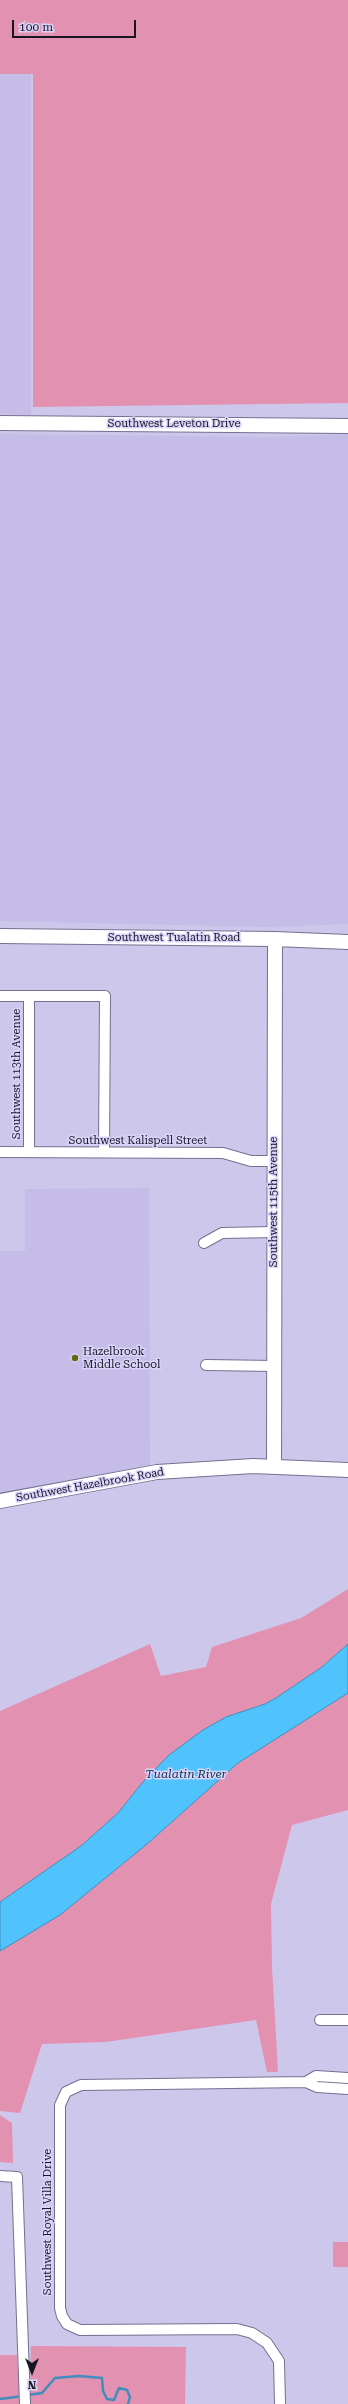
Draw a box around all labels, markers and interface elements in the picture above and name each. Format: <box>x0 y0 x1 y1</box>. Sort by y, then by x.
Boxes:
scale bar <box>14 12 138 38</box>
text: 100 m <box>19 20 53 34</box>
street label: Southwest Leveton Drive <box>107 417 241 431</box>
street label: Southwest Tualatin Road <box>108 931 240 945</box>
street label: Southwest 113th Avenue <box>10 1009 24 1139</box>
street label: Southwest Kalispell Street <box>69 1134 207 1148</box>
street label: Southwest 115th Avenue <box>267 1137 281 1267</box>
place label: Hazelbrook Middle School <box>83 1345 160 1371</box>
marker: Hazelbrook Middle School <box>70 1353 80 1363</box>
street label: Southwest Hazelbrook Road <box>15 1465 165 1505</box>
water label: Tualatin River <box>145 1767 227 1781</box>
street label: Southwest Royal Villa Drive <box>41 2149 55 2295</box>
north arrow <box>12 2352 52 2392</box>
text: N <box>28 2378 36 2391</box>

